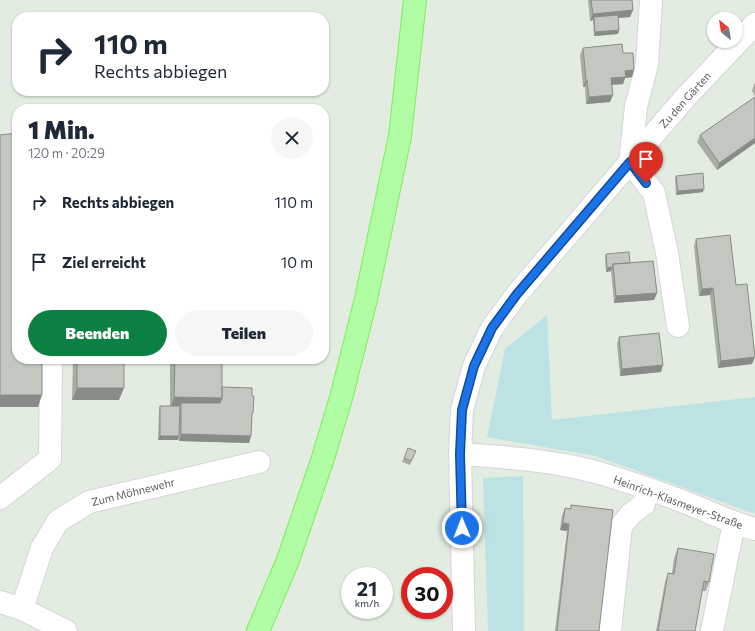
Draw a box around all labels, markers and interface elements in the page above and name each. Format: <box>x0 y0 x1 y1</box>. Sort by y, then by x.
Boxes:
north arrow <box>707 12 743 48</box>
map controls <box>707 12 743 48</box>
text: 110 m <box>94 26 168 60</box>
icon: right <box>28 28 80 80</box>
text: Rechts abbiegen <box>94 60 227 82</box>
street label: Zu den Gärten <box>656 69 713 130</box>
text: 1 Min. <box>28 115 95 144</box>
button: close <box>271 117 313 159</box>
pin <box>629 142 663 183</box>
text: 120 m · 20:29 <box>28 145 105 161</box>
icon: arrive <box>635 148 657 170</box>
icon: right <box>28 191 50 213</box>
text: Rechts abbiegen <box>62 193 174 211</box>
text: 110 m <box>274 193 313 211</box>
icon: arrive <box>28 251 50 273</box>
text: Ziel erreicht <box>62 253 146 271</box>
text: 10 m <box>281 253 313 271</box>
button: Beenden <box>28 310 167 356</box>
button: Teilen <box>175 310 313 356</box>
street label: Heinrich-Klasmeyer-Straße <box>612 472 745 531</box>
street label: Zum Möhnewehr <box>90 475 177 508</box>
position arrow <box>441 507 483 549</box>
speed limit sign: 30 <box>401 567 453 619</box>
text: 21 <box>357 576 377 600</box>
text: km/h <box>355 597 379 609</box>

